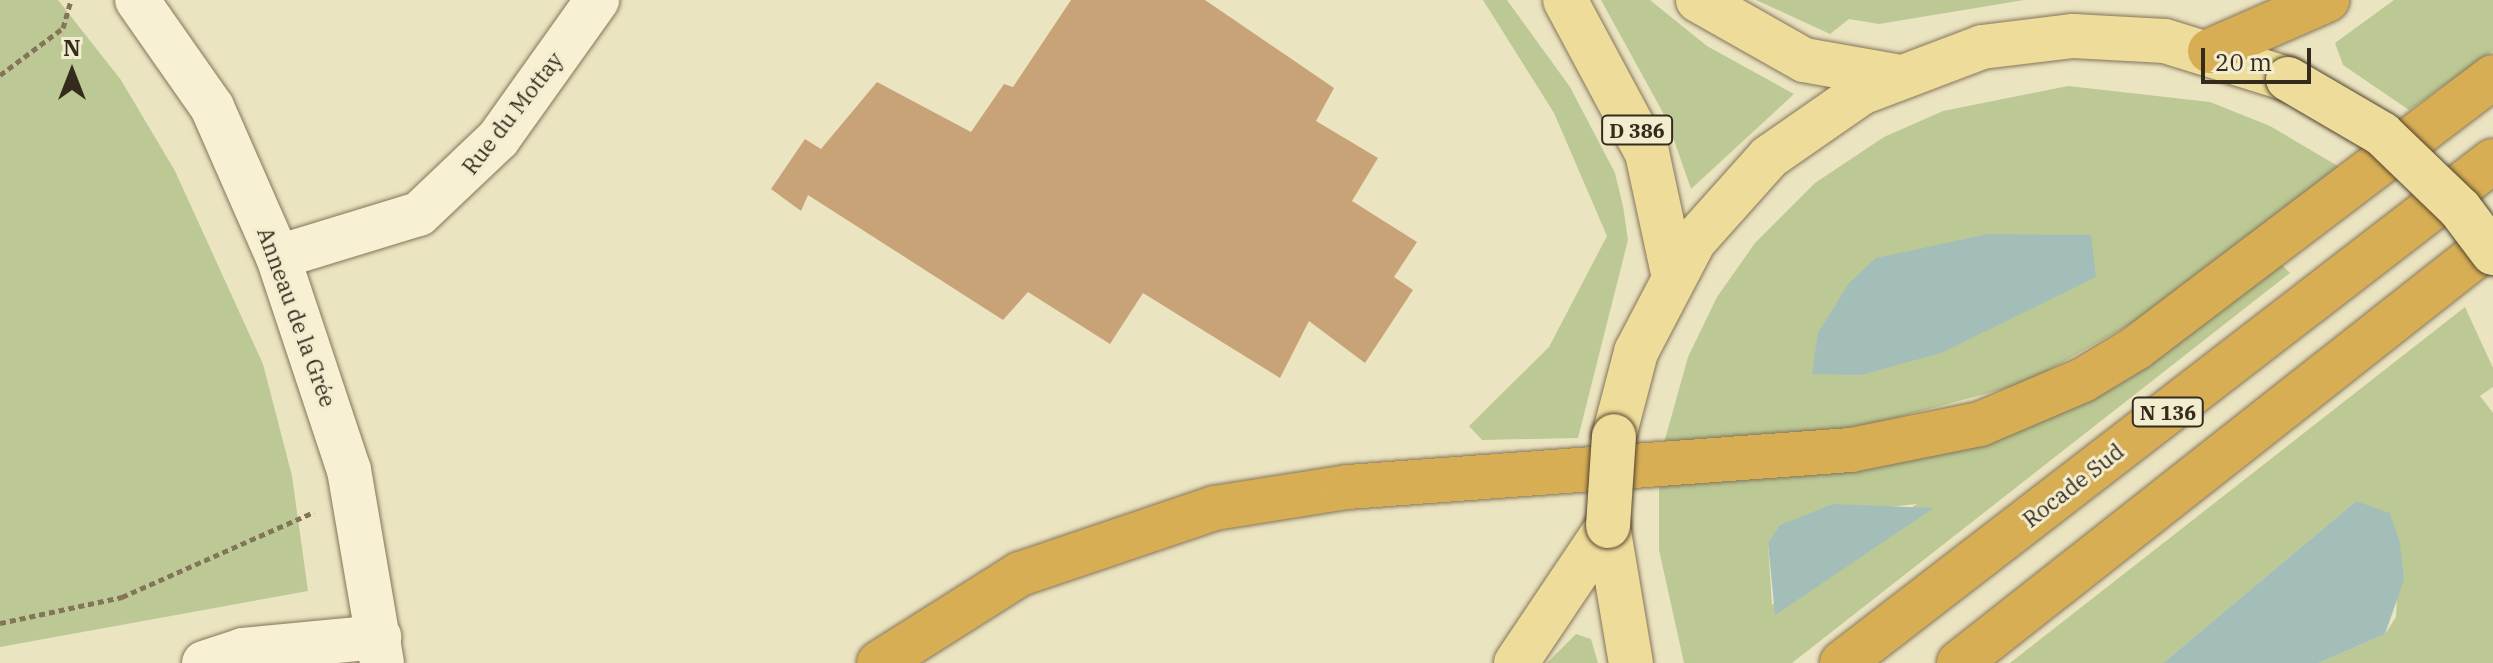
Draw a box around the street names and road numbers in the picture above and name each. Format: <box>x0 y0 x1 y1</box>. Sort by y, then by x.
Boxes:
street label: Rue du Mottay <box>456 47 568 179</box>
road number: D 386 <box>1601 114 1673 146</box>
street label: Anneau de la Grée <box>252 224 342 410</box>
road number: N 136 <box>2130 396 2206 428</box>
street label: Rocade Sud <box>2017 437 2129 533</box>

